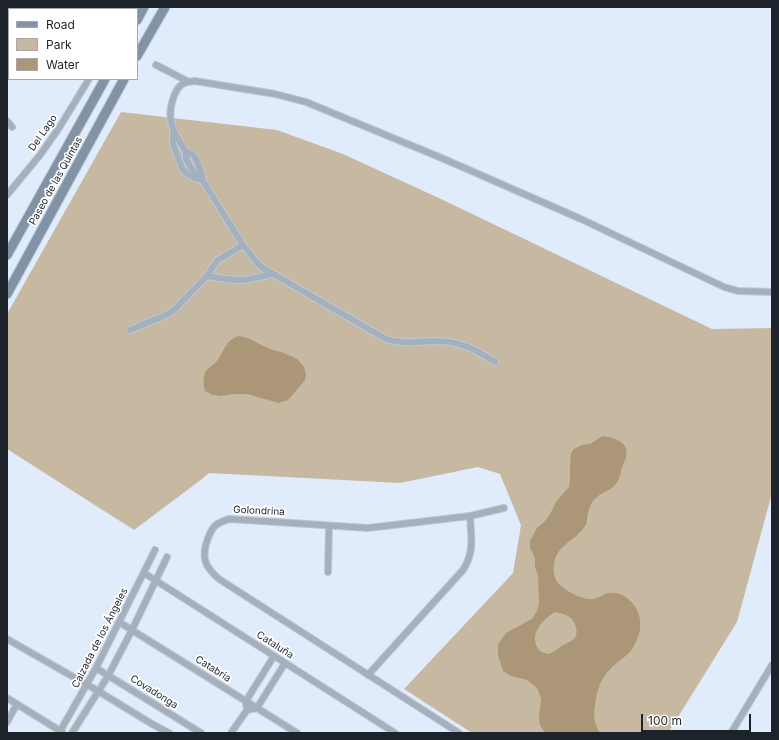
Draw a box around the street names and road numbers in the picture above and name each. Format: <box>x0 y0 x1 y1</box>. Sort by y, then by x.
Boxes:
street label: Del Lago <box>26 112 60 154</box>
street label: Paseo de las Quintas <box>27 135 85 227</box>
street label: Golondrina <box>233 504 285 518</box>
street label: Calzada de los Ángeles <box>70 586 130 690</box>
street label: Cataluña <box>254 629 296 661</box>
street label: Catabria <box>193 653 233 685</box>
street label: Covadonga <box>128 673 180 711</box>

